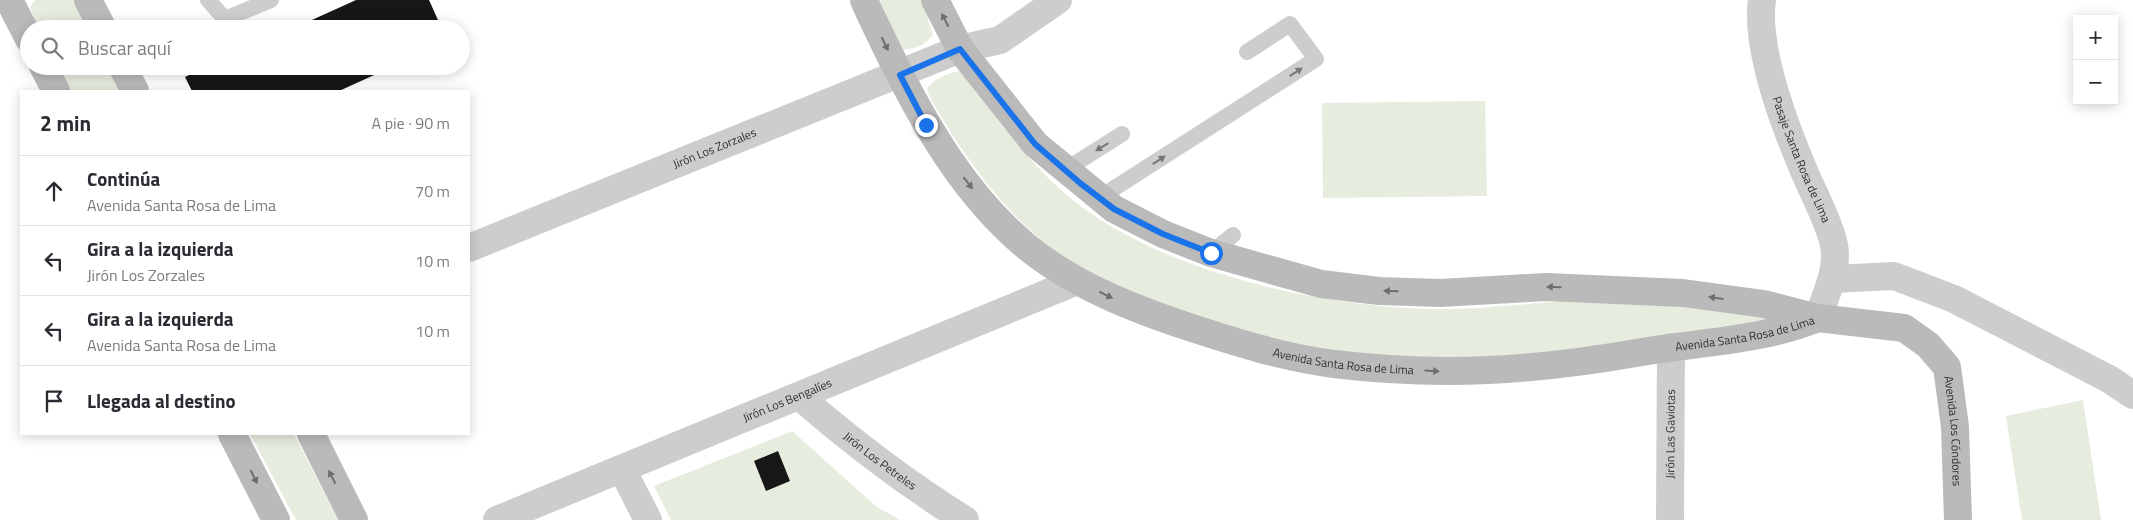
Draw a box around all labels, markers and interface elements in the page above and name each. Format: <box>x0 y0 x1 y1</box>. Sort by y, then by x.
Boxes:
one-way arrow <box>941 13 949 27</box>
map controls <box>2073 15 2118 105</box>
button: + <box>2073 15 2118 60</box>
search box <box>20 20 470 75</box>
text: Buscar aquí <box>78 33 171 62</box>
icon: search <box>38 34 66 62</box>
one-way arrow <box>881 37 889 51</box>
button: − <box>2073 60 2118 105</box>
one-way arrow <box>1289 67 1303 77</box>
street label: Pasaje Santa Rosa de Lima <box>1768 94 1836 226</box>
text: 2 min <box>40 107 91 139</box>
text: A pie · 90 m <box>372 111 450 135</box>
route end <box>915 114 938 137</box>
street label: Jirón Los Zorzales <box>670 122 759 173</box>
one-way arrow <box>1095 142 1108 151</box>
one-way arrow <box>1152 155 1166 164</box>
text: Continúa <box>87 164 160 193</box>
one-way arrow <box>962 176 973 189</box>
icon: ahead <box>40 177 68 205</box>
text: 70 m <box>415 179 450 203</box>
text: Avenida Santa Rosa de Lima <box>87 193 276 217</box>
text: Gira a la izquierda <box>87 234 234 263</box>
route start <box>1200 242 1223 265</box>
icon: left <box>40 247 68 275</box>
text: 10 m <box>415 249 450 273</box>
text: Jirón Los Zorzales <box>87 263 205 287</box>
one-way arrow <box>1545 283 1561 291</box>
one-way arrow <box>1383 287 1399 295</box>
one-way arrow <box>1099 291 1113 299</box>
one-way arrow <box>1707 293 1723 301</box>
text: Gira a la izquierda <box>87 304 234 333</box>
street label: Avenida Santa Rosa de Lima <box>1674 310 1817 356</box>
icon: left <box>40 317 68 345</box>
text: 10 m <box>415 319 450 343</box>
text: Avenida Santa Rosa de Lima <box>87 333 276 357</box>
street label: Avenida Santa Rosa de Lima <box>1271 343 1414 379</box>
one-way arrow <box>1425 368 1441 376</box>
street label: Jirón Los Bengalíes <box>740 373 835 427</box>
street label: Avenida Los Cóndores <box>1939 375 1967 487</box>
text: Llegada al destino <box>87 386 236 415</box>
icon: arrive <box>40 387 68 415</box>
street label: Jirón Las Gaviotas <box>1660 389 1680 479</box>
street label: Jirón Los Petreles <box>839 427 921 495</box>
one-way arrow <box>250 470 258 484</box>
one-way arrow <box>328 470 336 484</box>

